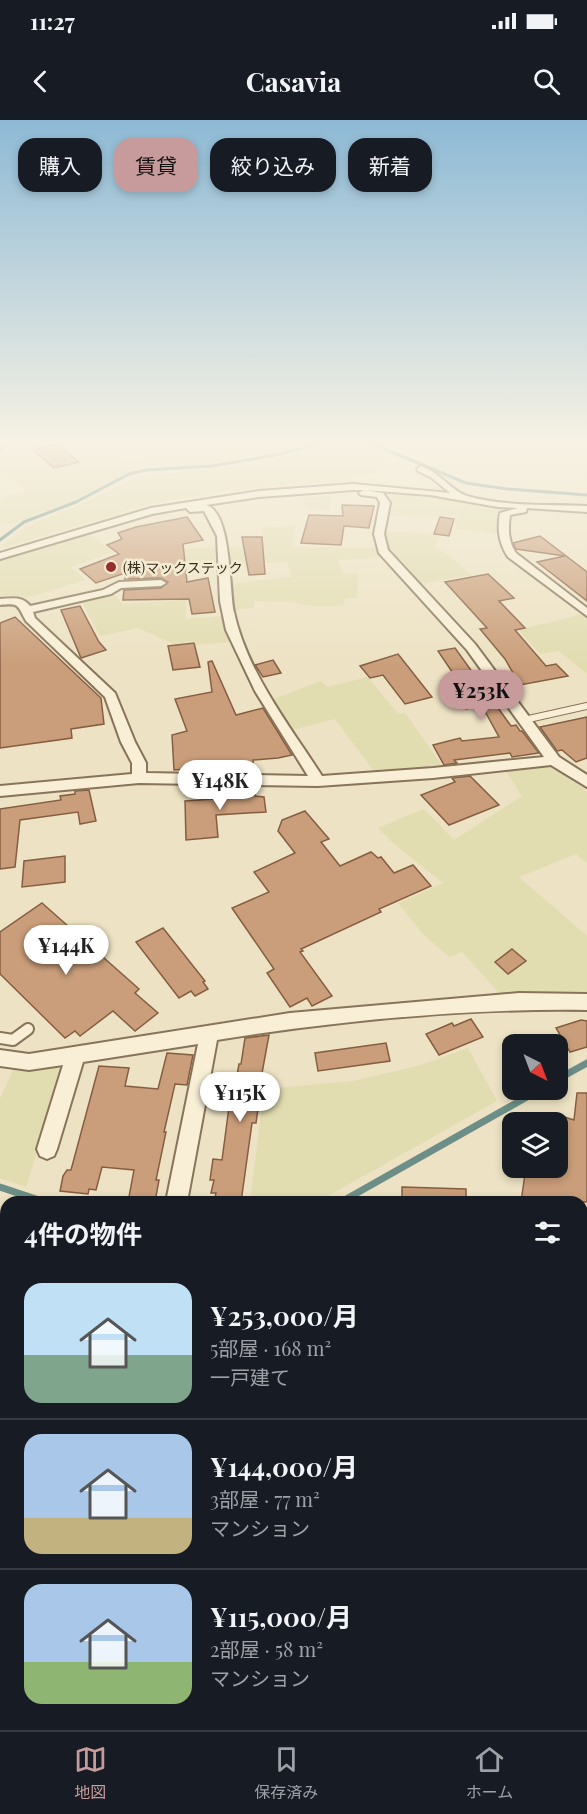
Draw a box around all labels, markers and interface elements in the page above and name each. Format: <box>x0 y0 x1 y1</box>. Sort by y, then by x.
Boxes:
text: 11:27 <box>30 6 75 36</box>
text: Casavia <box>246 63 341 99</box>
icon: back <box>24 65 57 98</box>
icon: search <box>530 65 563 98</box>
chip: 購入 <box>18 138 102 192</box>
chip: 賃貸 <box>114 138 198 192</box>
chip: 絞り込み <box>210 138 336 192</box>
chip: 新着 <box>348 138 432 192</box>
place label: (株)マックステック <box>123 558 243 577</box>
marker: (株)マックステック <box>104 560 118 574</box>
pin: ¥253K <box>439 670 523 721</box>
text: ¥253K <box>452 676 510 703</box>
pin: ¥148K <box>178 760 262 811</box>
text: ¥148K <box>191 766 249 793</box>
pin: ¥144K <box>24 925 108 976</box>
text: ¥144K <box>38 931 94 958</box>
north arrow <box>502 1034 568 1100</box>
map controls <box>502 1034 568 1178</box>
pin: ¥115K <box>198 1072 282 1123</box>
text: ¥115K <box>214 1078 266 1105</box>
button: layers <box>502 1112 568 1178</box>
text: 4件の物件 <box>24 1216 142 1251</box>
icon: filters <box>531 1216 564 1249</box>
text: ¥253,000/月 <box>210 1298 359 1333</box>
icon: home <box>72 1307 144 1379</box>
text: 5部屋 · 168 m² <box>210 1334 331 1361</box>
text: 一戸建て <box>210 1363 290 1390</box>
text: ¥144,000/月 <box>210 1449 358 1484</box>
icon: home <box>72 1458 144 1530</box>
text: 3部屋 · 77 m² <box>210 1485 320 1512</box>
text: マンション <box>210 1514 310 1541</box>
text: ¥115,000/月 <box>210 1599 352 1634</box>
icon: home <box>72 1608 144 1680</box>
text: 2部屋 · 58 m² <box>210 1635 323 1662</box>
text: マンション <box>210 1664 310 1691</box>
tab: 地図 <box>74 1743 107 1803</box>
tab: 保存済み <box>254 1743 318 1803</box>
tab: ホーム <box>466 1743 513 1803</box>

